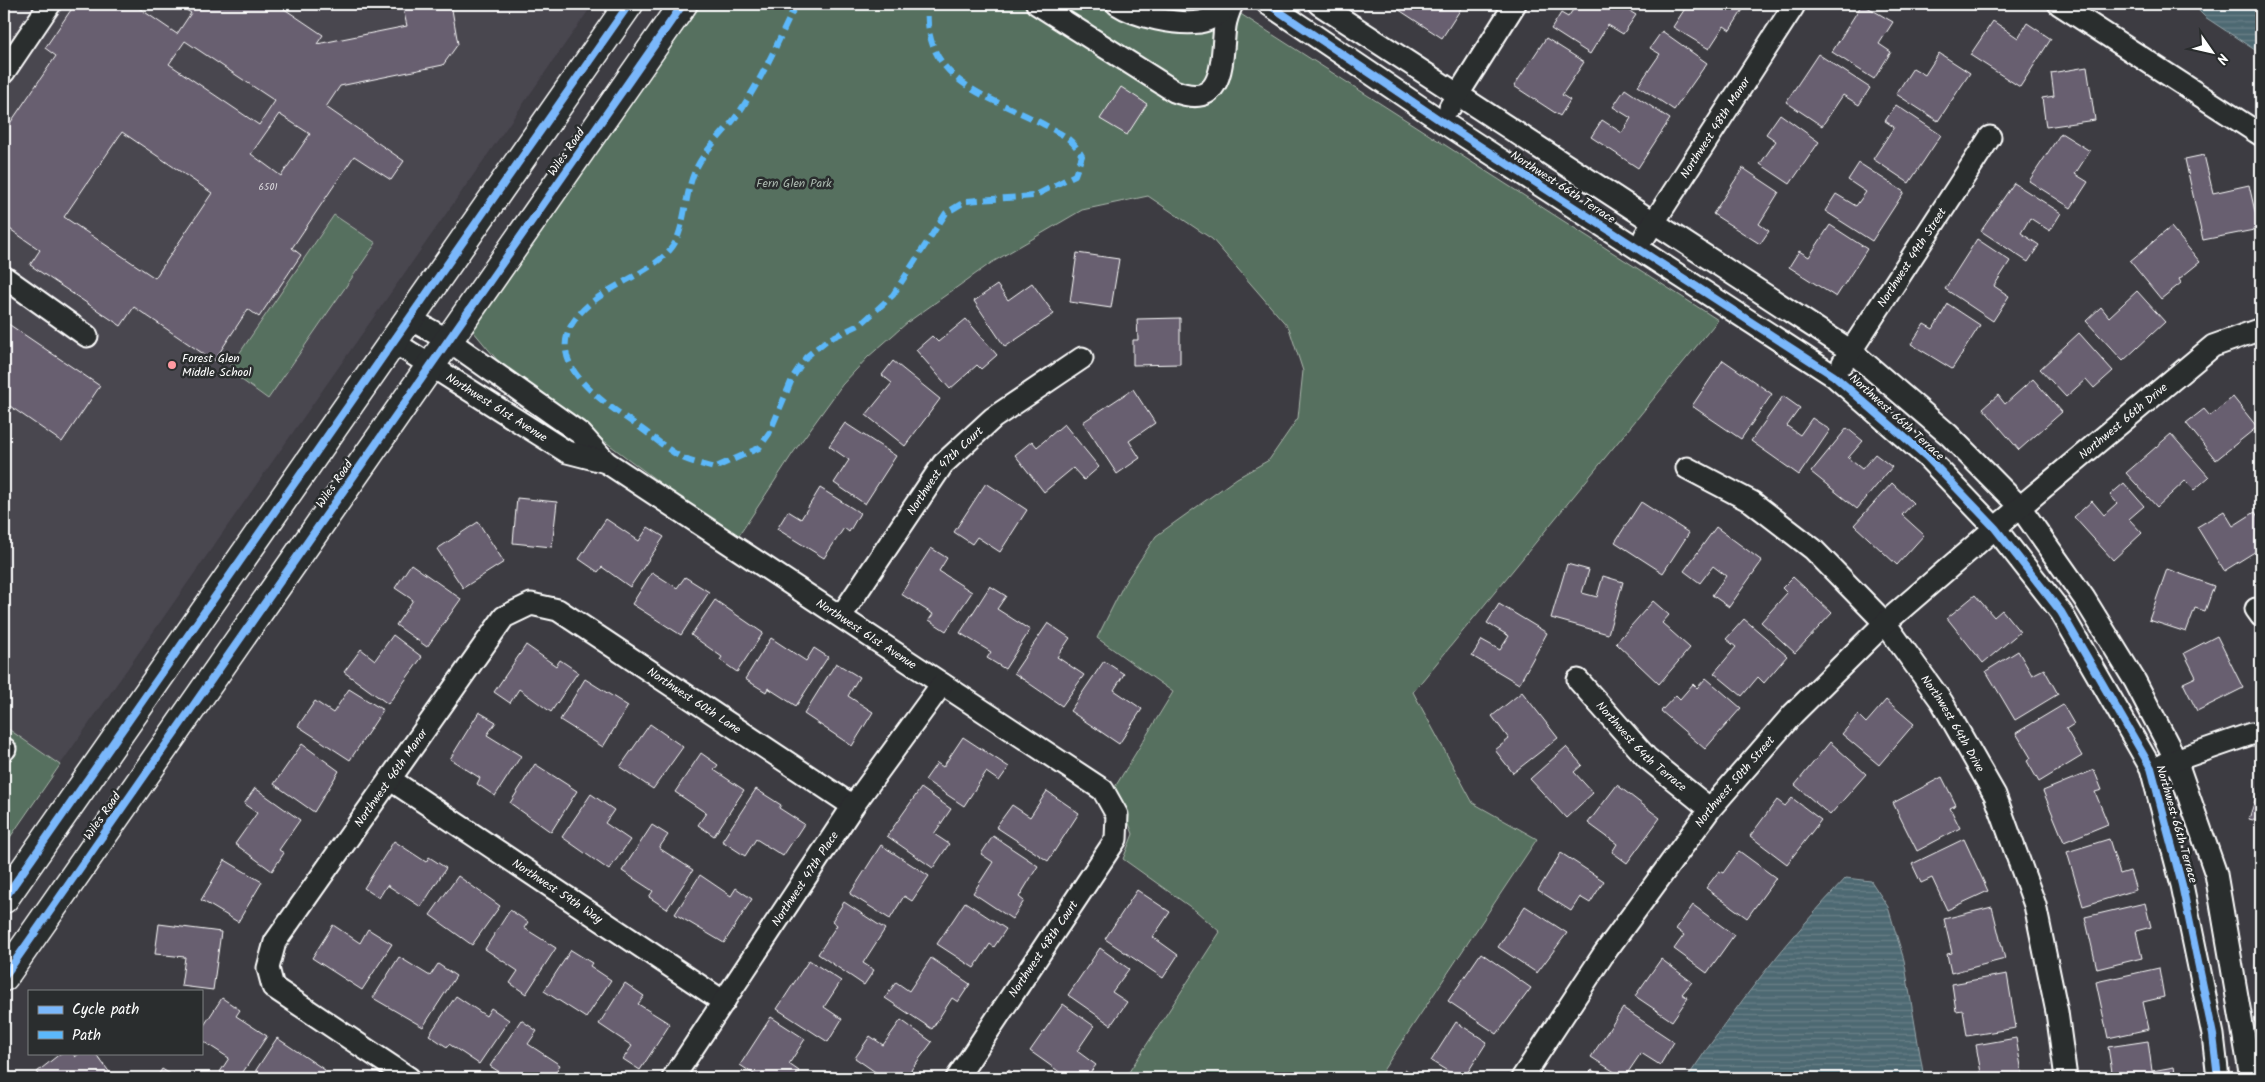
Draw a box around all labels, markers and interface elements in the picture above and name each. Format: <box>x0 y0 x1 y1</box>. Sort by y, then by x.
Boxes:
north arrow <box>2188 28 2238 78</box>
text: N <box>2210 49 2234 69</box>
street label: Northwest 48th Manor <box>1676 73 1756 182</box>
street label: Wiles Road <box>543 124 590 180</box>
street label: Northwest 66th Terrace <box>1506 146 1620 229</box>
park label: Fern Glen Park <box>756 174 832 193</box>
house number: 6501 <box>258 179 278 195</box>
street label: Northwest 49th Street <box>1873 204 1952 311</box>
place label: Forest Glen Middle School <box>182 349 251 382</box>
marker: Forest Glen Middle School <box>166 359 178 371</box>
street label: Northwest 61st Avenue <box>442 368 552 448</box>
street label: Northwest 66th Terrace <box>1845 369 1949 466</box>
street label: Northwest 66th Drive <box>2075 378 2173 464</box>
street label: Northwest 47th Court <box>902 422 988 519</box>
street label: Wiles Road <box>311 456 358 512</box>
street label: Northwest 61st Avenue <box>812 594 921 675</box>
street label: Northwest 60th Lane <box>643 663 745 739</box>
street label: Northwest 64th Drive <box>1915 671 1989 777</box>
street label: Northwest 64th Terrace <box>1591 697 1691 797</box>
street label: Northwest 46th Manor <box>350 724 433 831</box>
street label: Northwest 50th Street <box>1690 732 1780 832</box>
street label: Northwest 66th Terrace <box>2151 763 2203 886</box>
street label: Wiles Road <box>79 788 126 844</box>
street label: Northwest 47th Place <box>767 827 844 930</box>
street label: Northwest 59th Way <box>508 854 607 929</box>
street label: Northwest 48th Court <box>1004 897 1083 1002</box>
legend <box>28 990 202 1054</box>
text: Cycle path <box>72 998 139 1022</box>
text: Path <box>72 1024 101 1048</box>

